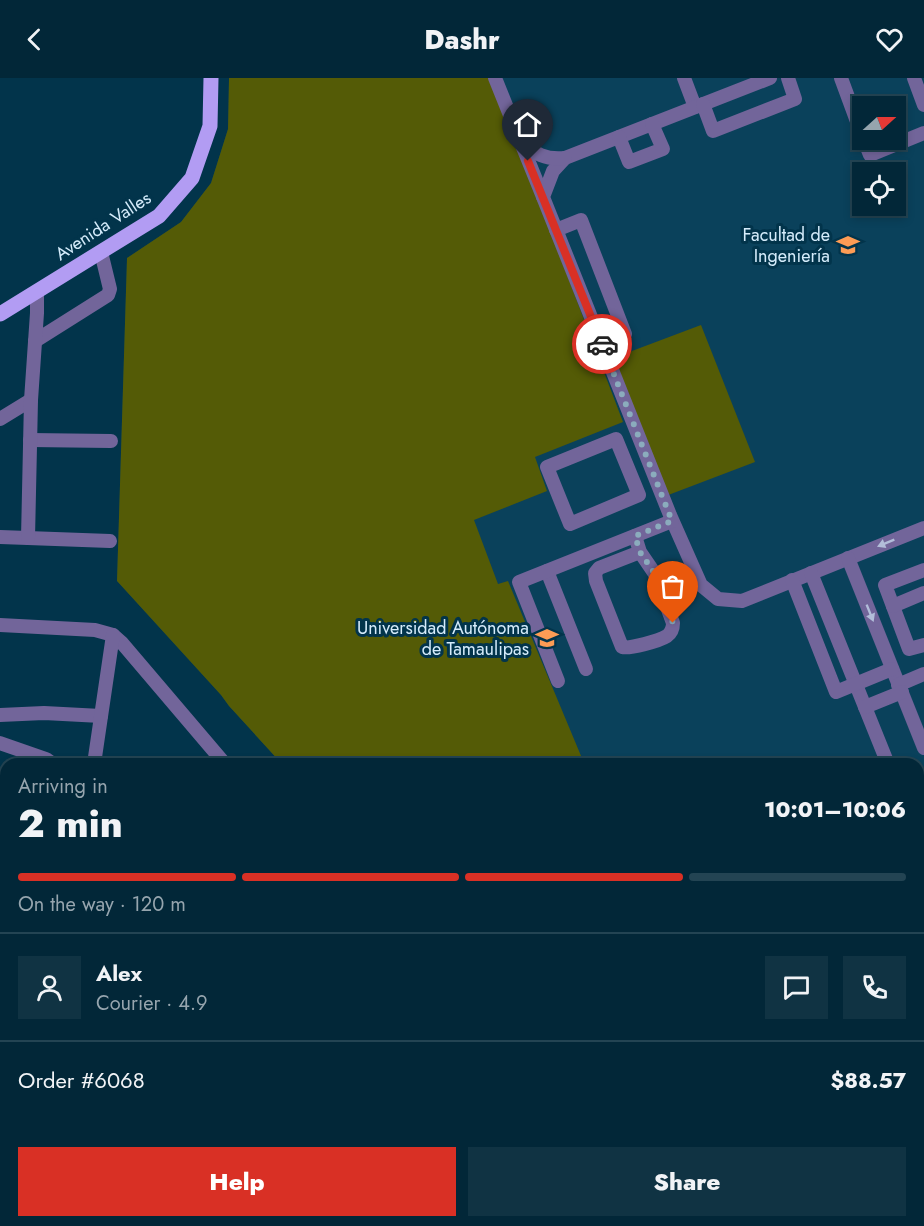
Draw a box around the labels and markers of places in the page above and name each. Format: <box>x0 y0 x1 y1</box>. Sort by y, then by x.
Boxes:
pin <box>502 99 553 161</box>
place label: Facultad de Ingeniería <box>743 222 830 269</box>
school or university icon: Facultad de Ingeniería <box>835 232 861 258</box>
pin <box>647 561 698 623</box>
place label: Universidad Autónoma de Tamaulipas <box>357 615 529 662</box>
school or university icon: Universidad Autónoma de Tamaulipas <box>534 625 560 651</box>

